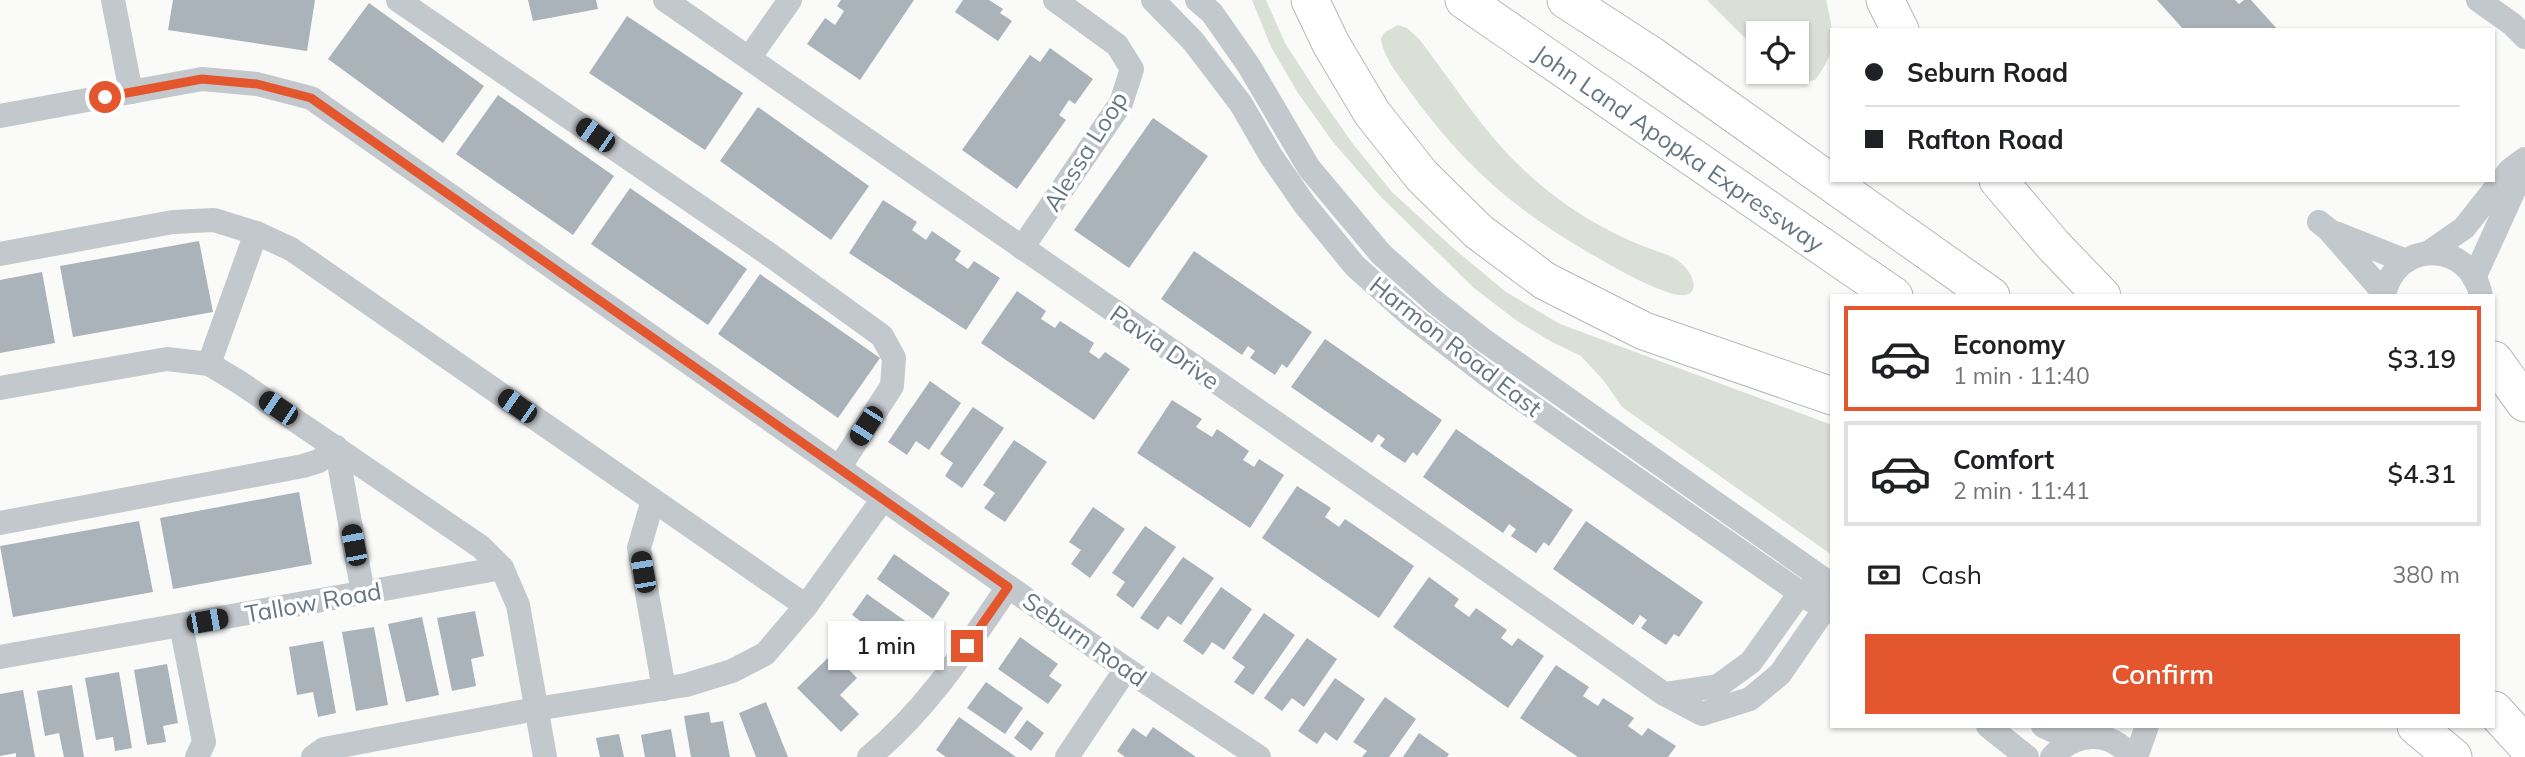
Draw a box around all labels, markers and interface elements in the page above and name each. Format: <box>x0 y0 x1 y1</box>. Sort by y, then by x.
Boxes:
map controls <box>1746 21 1809 84</box>
button: locate <box>1746 21 1809 84</box>
street label: John Land Apopka Expressway <box>1528 38 1830 258</box>
text: Seburn Road <box>1907 56 2068 89</box>
route start <box>89 81 121 113</box>
street label: Alessa Loop <box>1036 86 1134 216</box>
car <box>572 114 619 156</box>
text: Rafton Road <box>1907 123 2064 156</box>
street label: Harmon Road East <box>1364 269 1548 423</box>
street label: Pavia Drive <box>1105 298 1225 396</box>
icon: car <box>1869 327 1932 390</box>
text: Economy <box>1953 328 2065 361</box>
text: $3.19 <box>2387 342 2456 375</box>
text: 1 min · 11:40 <box>1953 361 2090 390</box>
car <box>494 385 541 427</box>
car <box>255 388 302 428</box>
car <box>846 403 887 449</box>
icon: car <box>1869 442 1932 505</box>
text: Comfort <box>1953 443 2054 476</box>
text: $4.31 <box>2387 457 2456 490</box>
text: 2 min · 11:41 <box>1953 476 2090 505</box>
car <box>340 522 369 568</box>
car <box>630 549 657 595</box>
icon: cash <box>1865 556 1903 594</box>
text: Cash <box>1921 558 1982 591</box>
text: 380 m <box>2392 560 2460 589</box>
street label: Tallow Road <box>242 575 384 629</box>
street label: Seburn Road <box>1017 585 1153 693</box>
car <box>185 607 230 635</box>
callout: 1 min <box>827 622 942 670</box>
route end <box>951 630 983 662</box>
text: 1 min <box>856 631 916 660</box>
button: Confirm <box>1865 634 2460 714</box>

